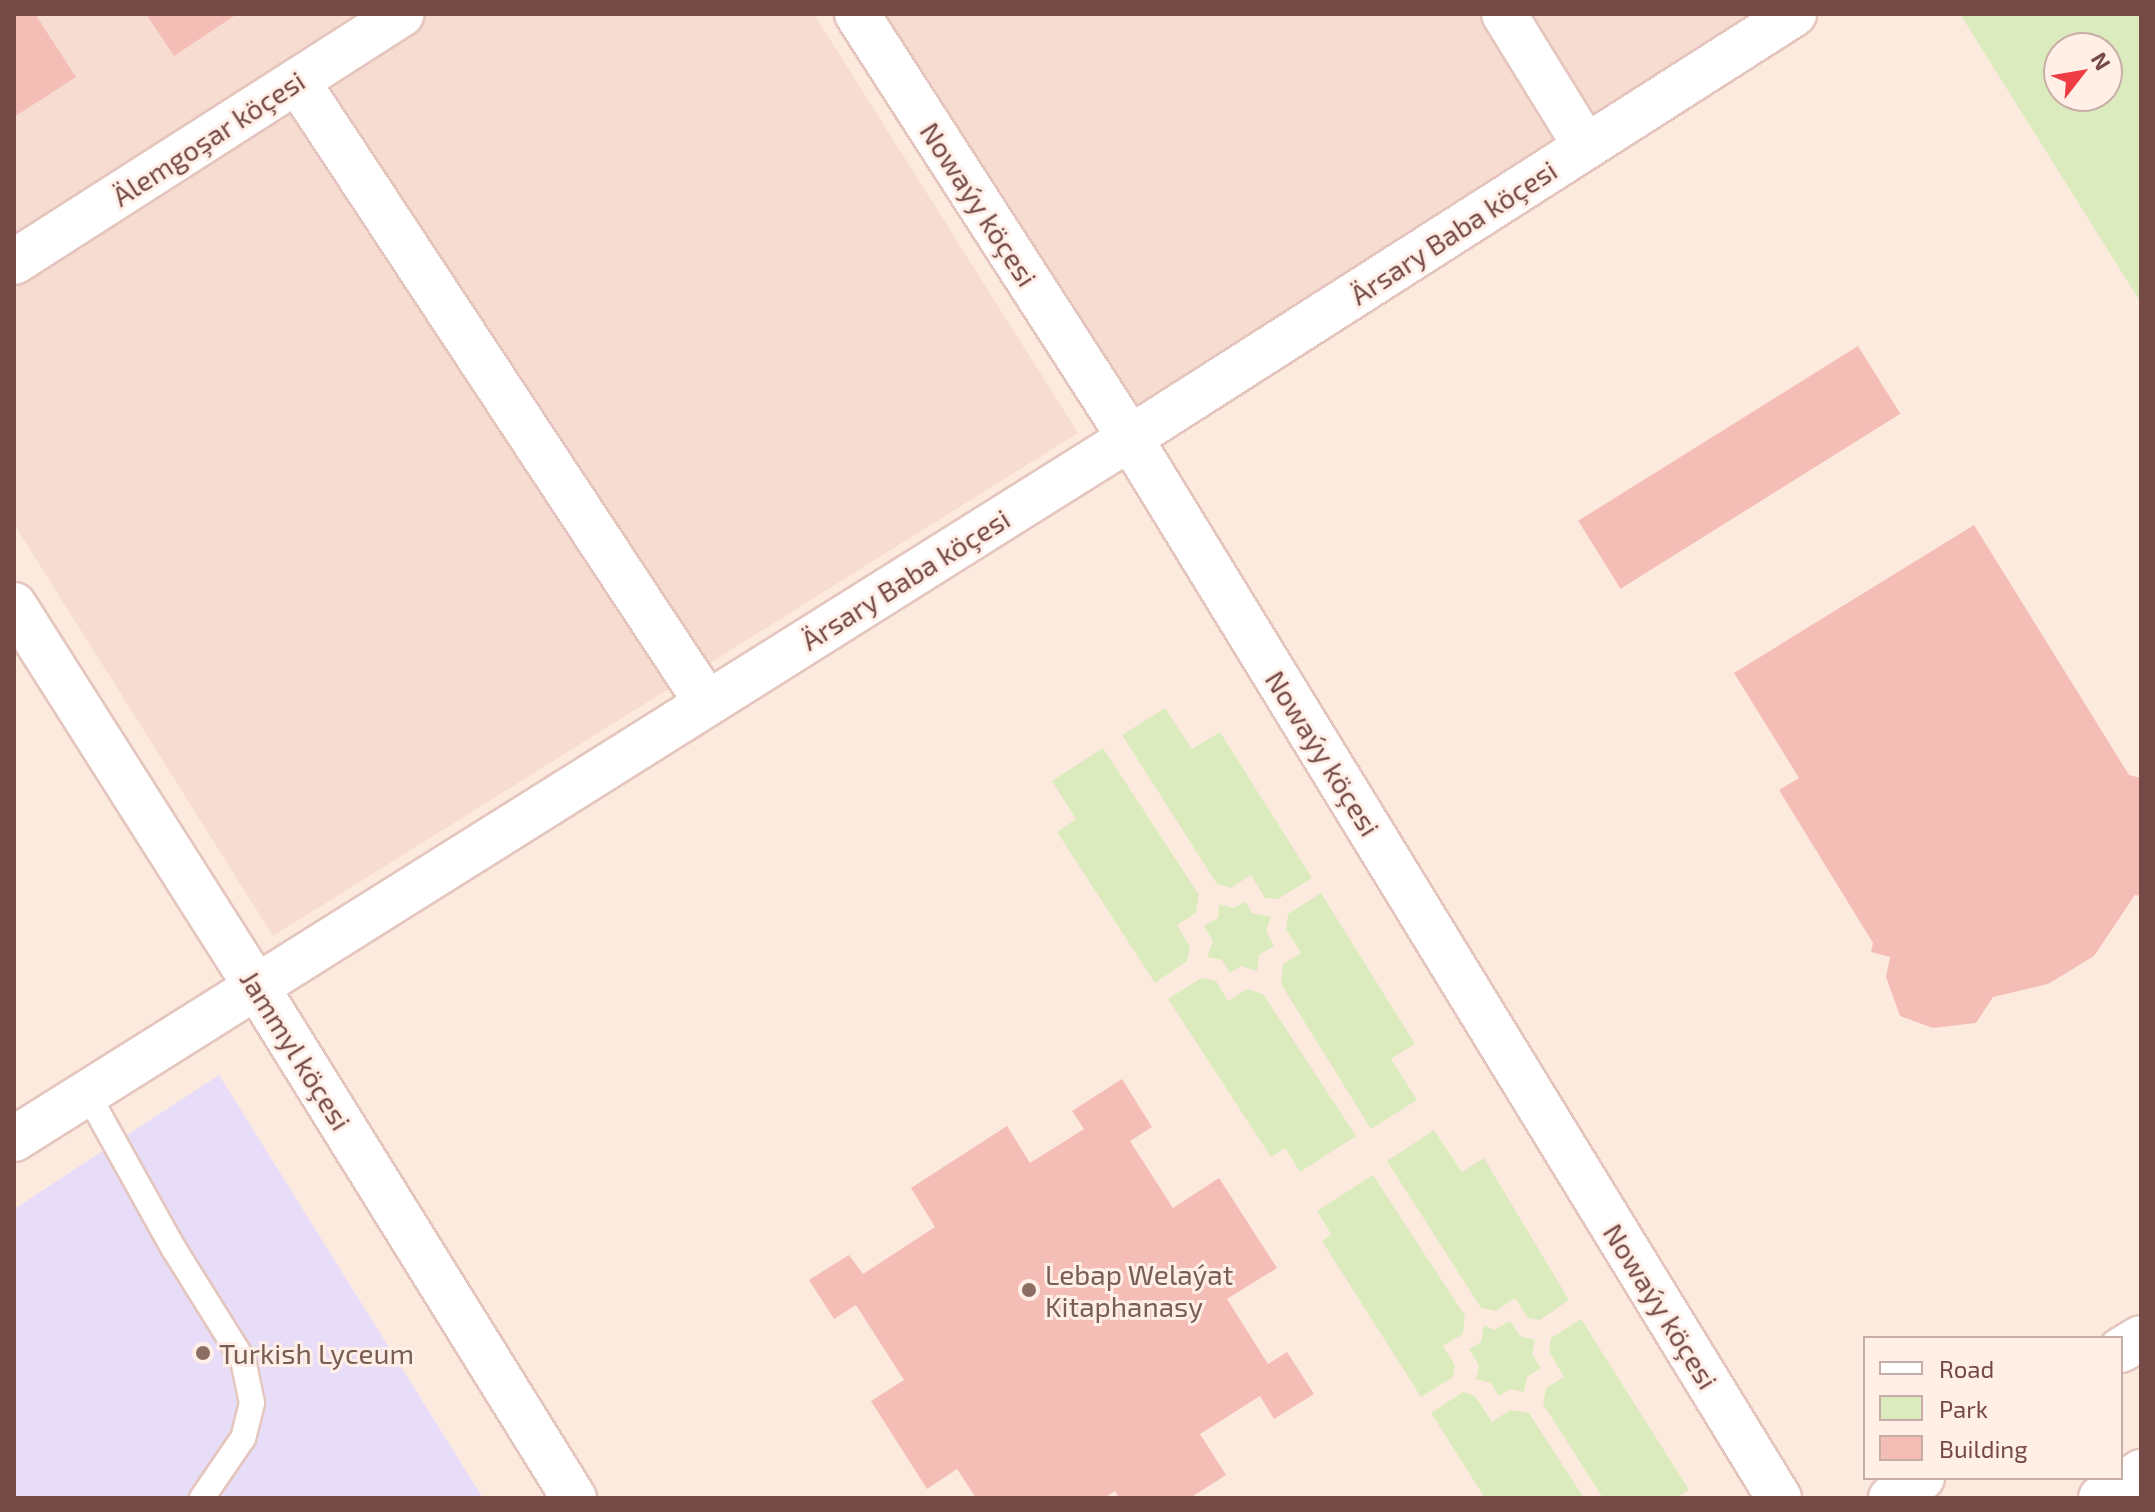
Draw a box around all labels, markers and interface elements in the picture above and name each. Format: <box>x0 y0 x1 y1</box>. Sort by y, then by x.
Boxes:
north arrow <box>2043 32 2123 112</box>
text: N <box>2087 47 2117 74</box>
street label: Älemgoşar köçesi <box>105 63 311 213</box>
street label: Nowaýy köçesi <box>913 116 1045 292</box>
street label: Ärsary Baba köçesi <box>1343 152 1563 312</box>
street label: Ärsary Baba köçesi <box>794 501 1016 657</box>
street label: Nowaýy köçesi <box>1259 664 1387 842</box>
street label: Jammyl köçesi <box>233 964 359 1136</box>
street label: Nowaýy köçesi <box>1597 1217 1725 1395</box>
place label: Lebap Welaýat Kitaphanasy <box>1045 1257 1234 1323</box>
marker: Lebap Welaýat Kitaphanasy <box>1020 1281 1038 1299</box>
place label: Turkish Lyceum <box>219 1336 414 1370</box>
legend <box>1863 1336 2123 1480</box>
marker: Turkish Lyceum <box>194 1344 212 1362</box>
text: Road <box>1939 1354 1994 1383</box>
text: Park <box>1939 1394 1988 1423</box>
text: Building <box>1939 1434 2028 1463</box>

